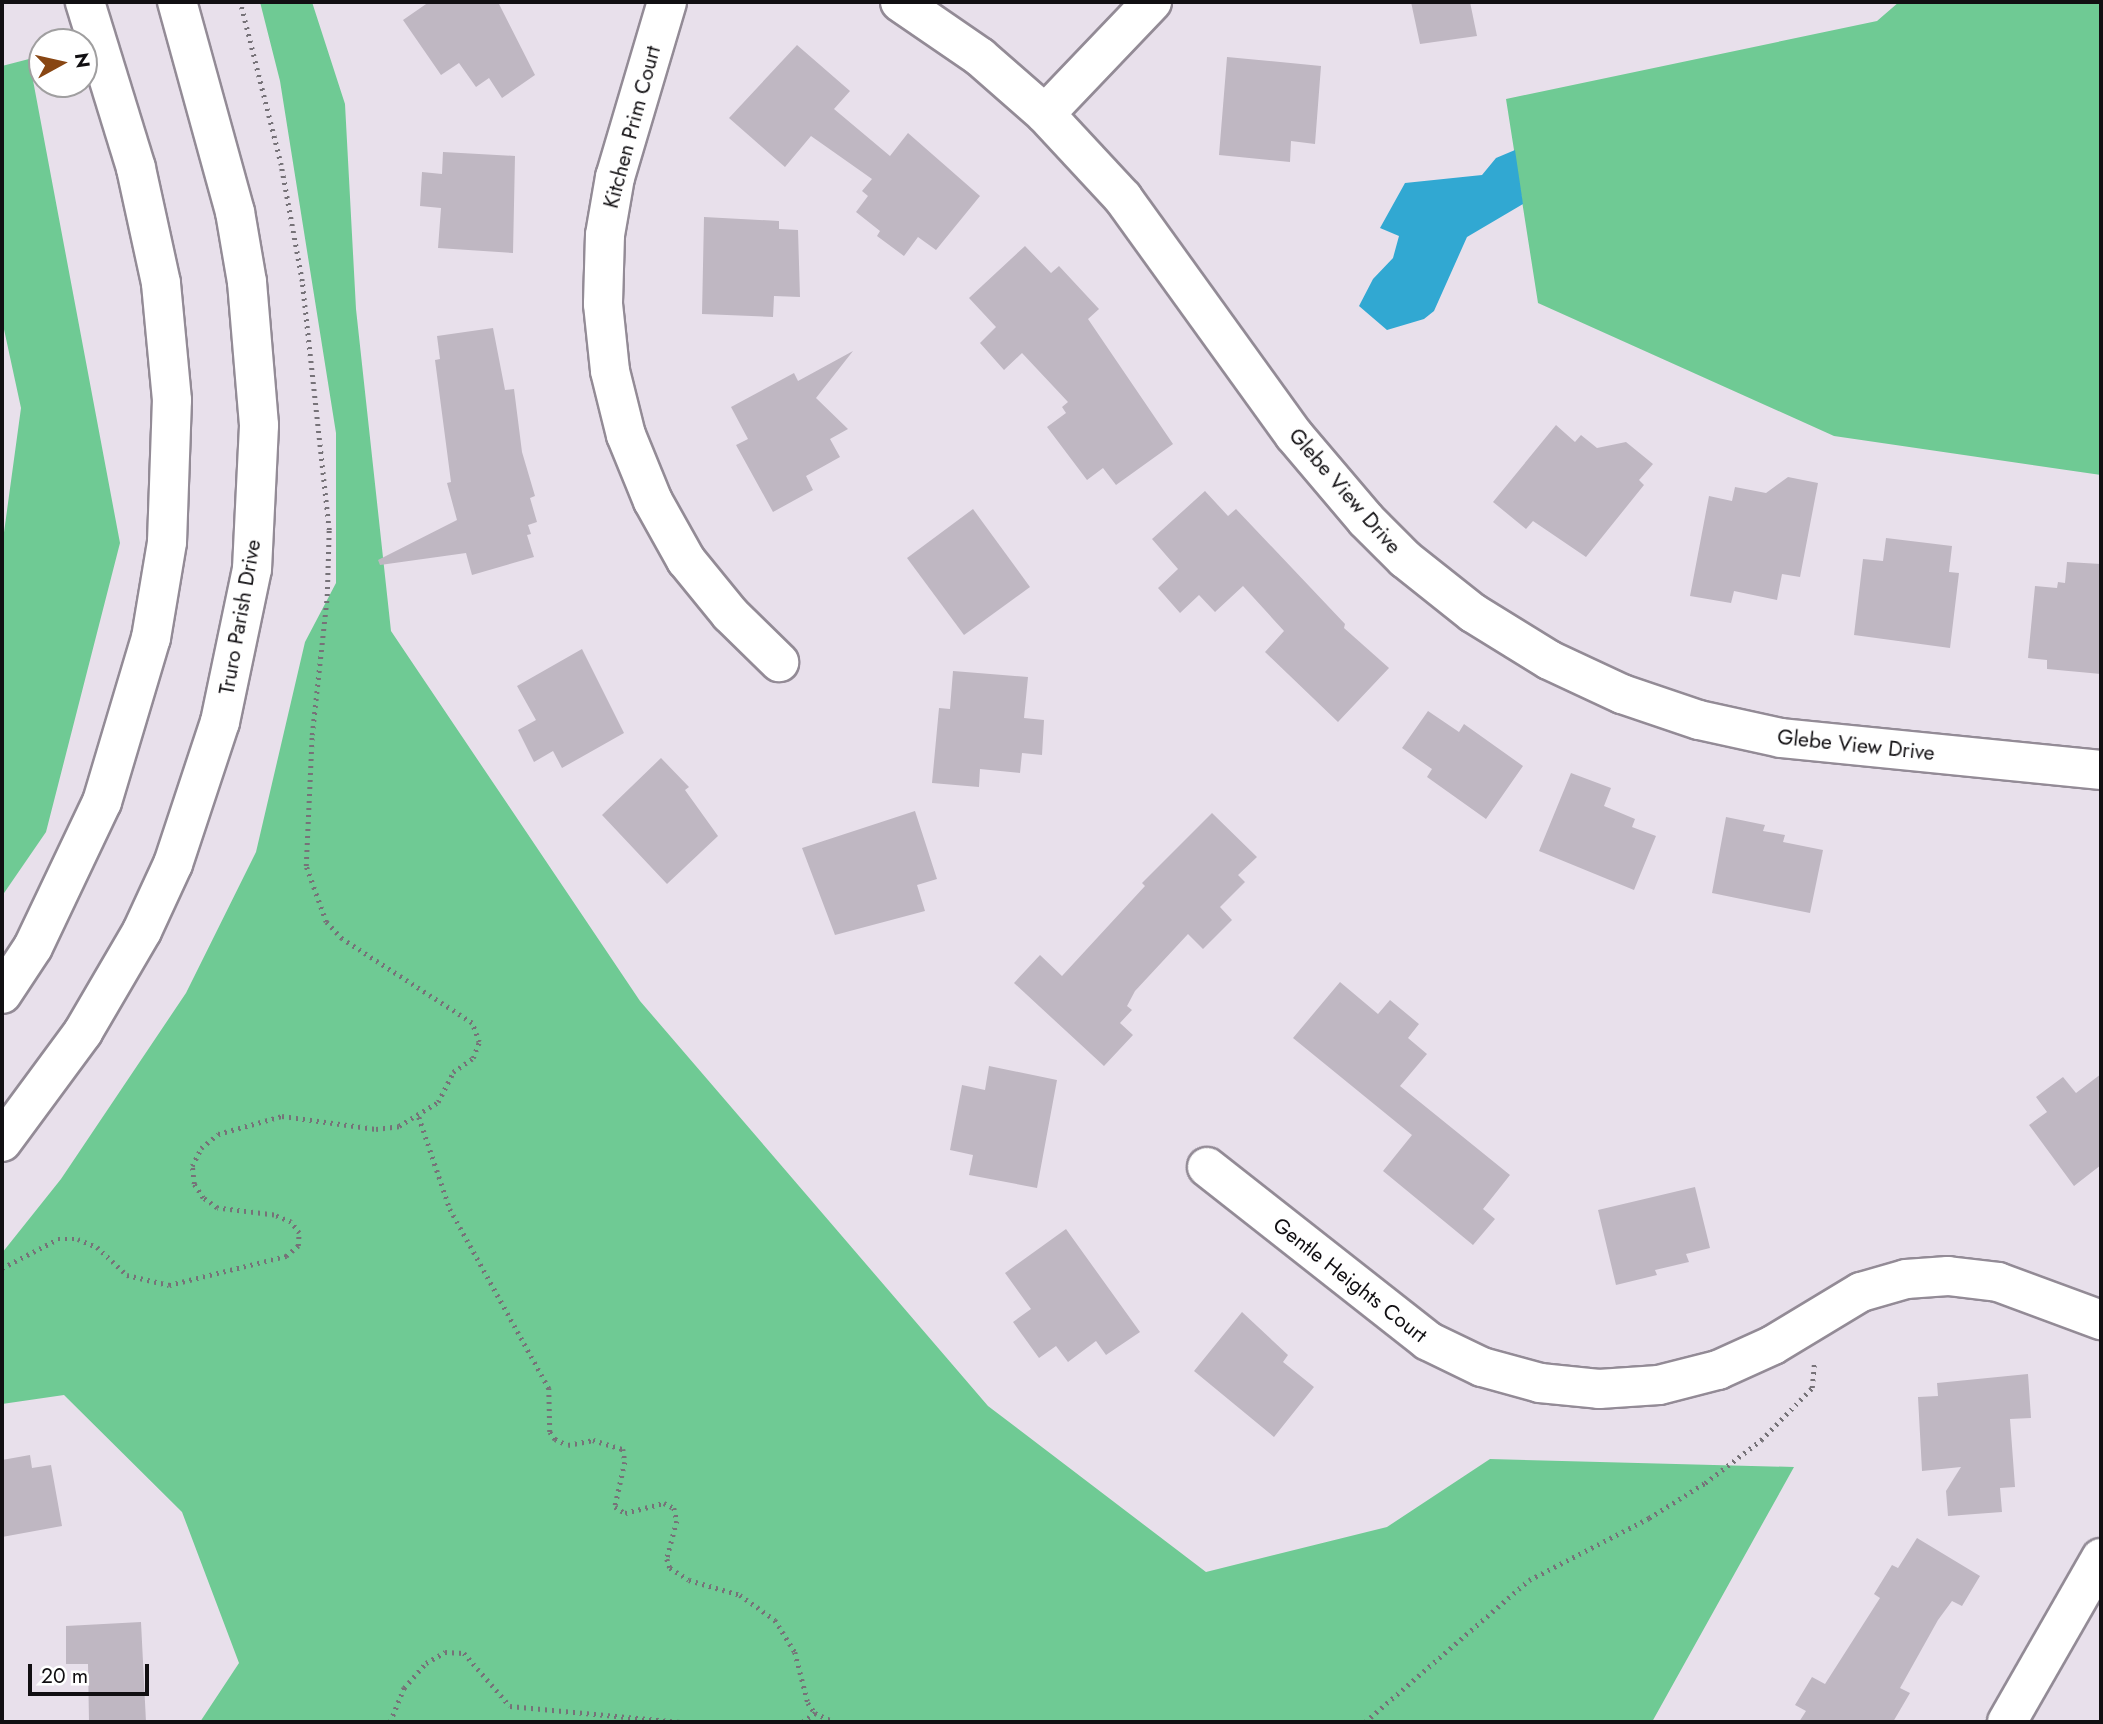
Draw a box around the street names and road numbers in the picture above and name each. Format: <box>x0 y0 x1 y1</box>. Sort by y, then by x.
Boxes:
street label: Kitchen Prim Court <box>598 43 666 211</box>
street label: Glebe View Drive <box>1284 423 1406 559</box>
street label: Truro Parish Drive <box>214 537 266 697</box>
street label: Glebe View Drive <box>1776 724 1936 766</box>
street label: Gentle Heights Court <box>1268 1212 1432 1348</box>

